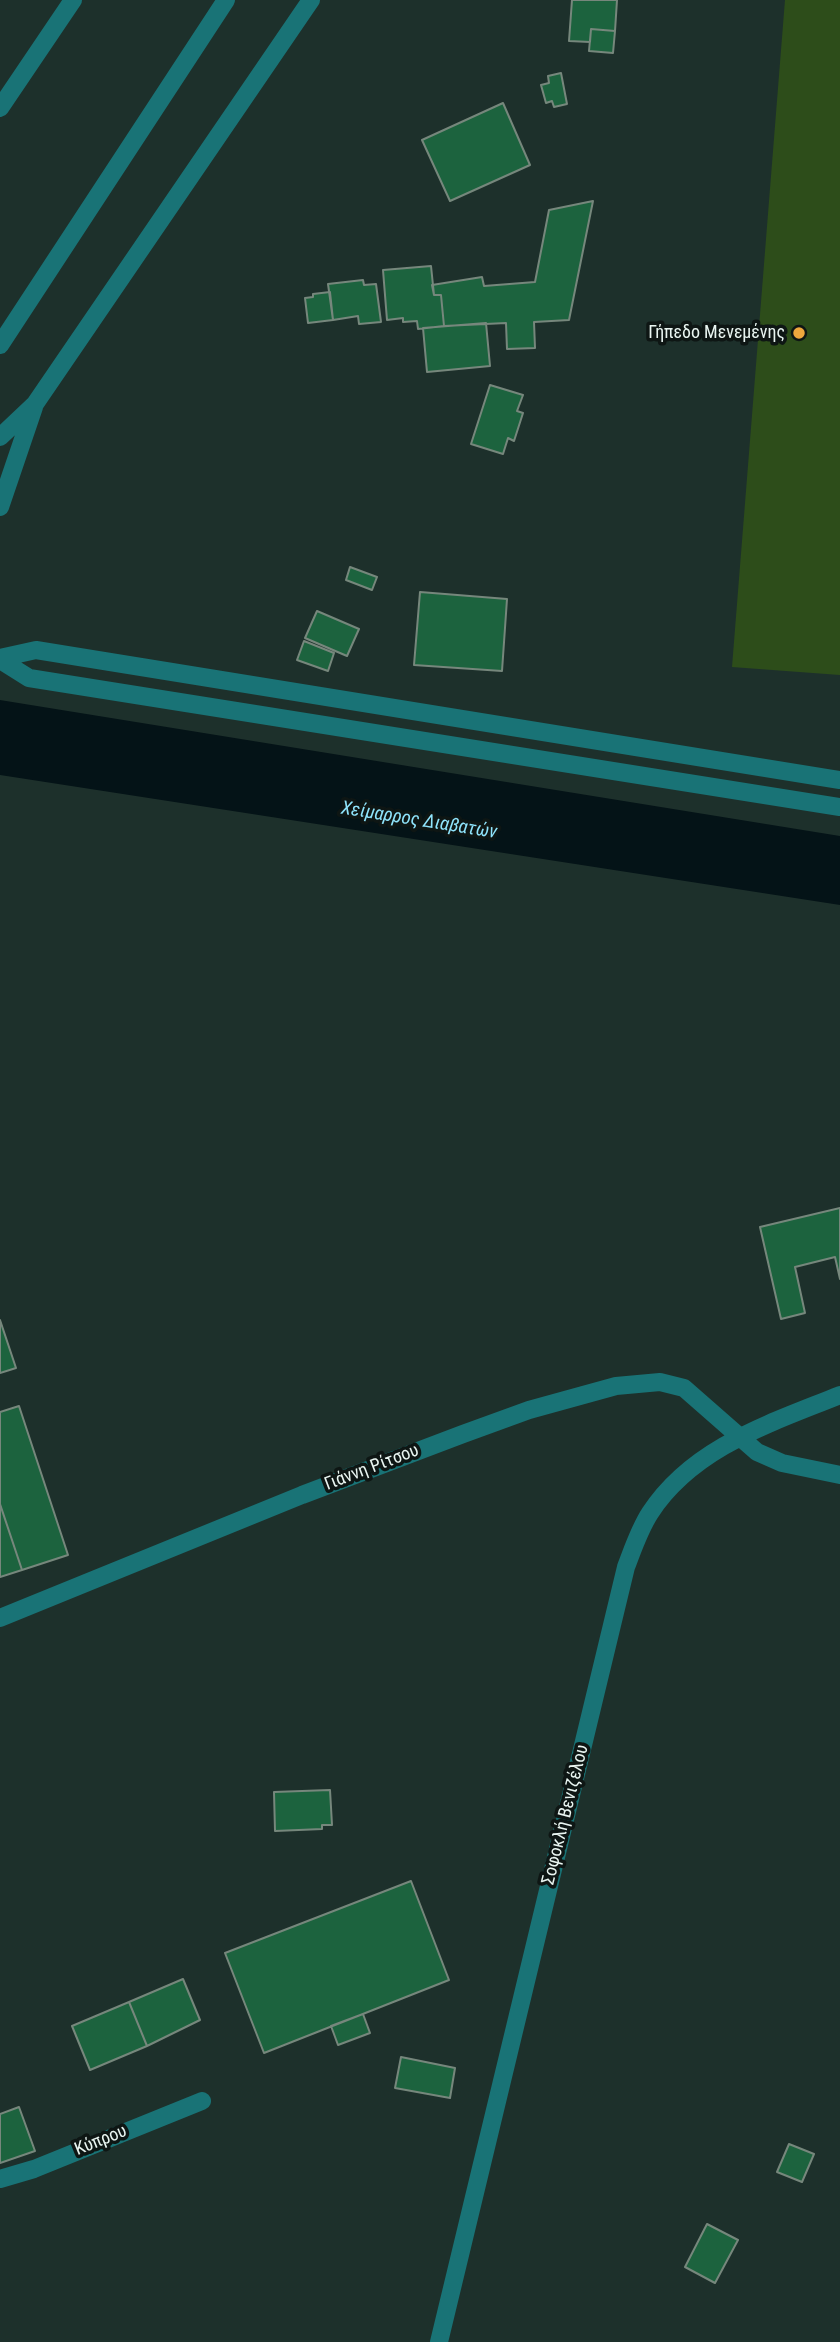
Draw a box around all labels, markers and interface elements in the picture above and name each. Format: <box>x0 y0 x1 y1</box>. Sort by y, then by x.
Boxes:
place label: Γήπεδο Μενεμένης <box>648 322 785 344</box>
marker: Γήπεδο Μενεμένης <box>791 325 807 341</box>
water label: Χείμαρρος Διαβατών <box>340 797 498 845</box>
street label: Γιάννη Ρίτσου <box>322 1440 422 1496</box>
street label: Σοφοκλή Βενιζέλου <box>538 1743 594 1887</box>
street label: Κύπρου <box>72 2121 130 2161</box>

